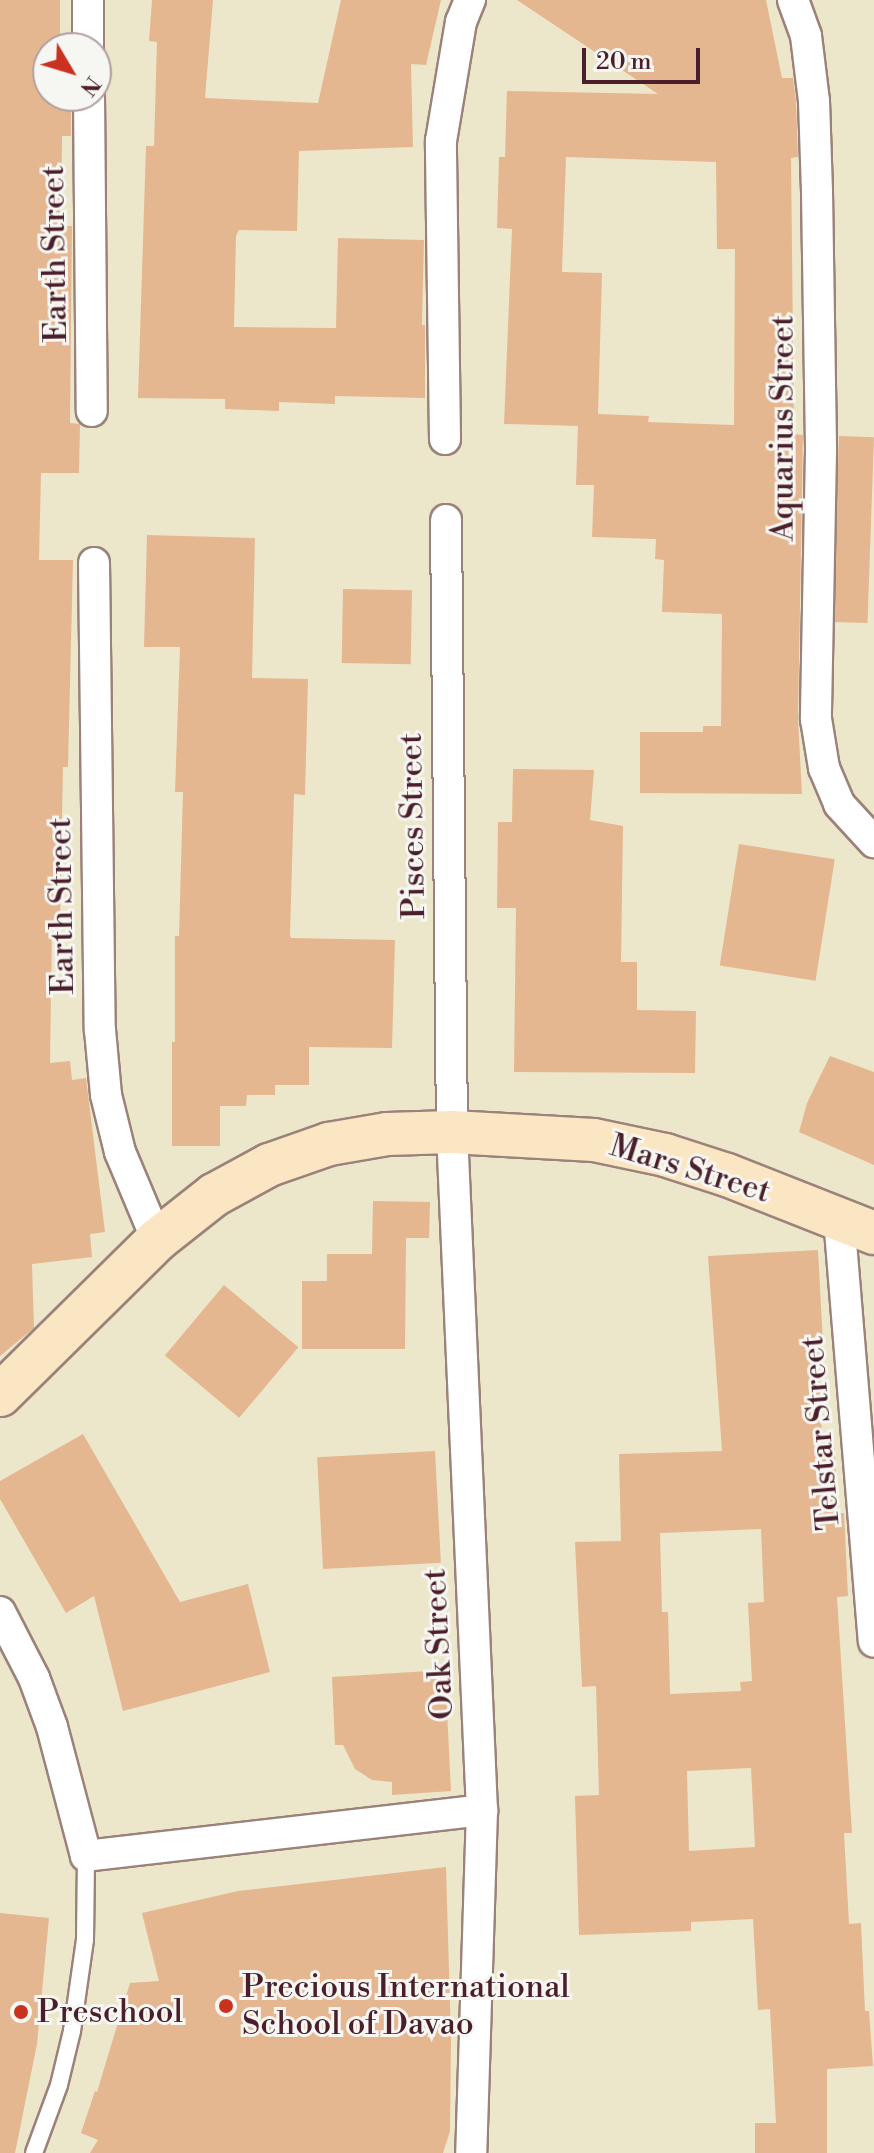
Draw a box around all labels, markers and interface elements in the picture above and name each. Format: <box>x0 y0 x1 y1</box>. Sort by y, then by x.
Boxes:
north arrow <box>32 32 112 112</box>
scale bar <box>586 32 704 82</box>
text: 20 m <box>596 47 652 77</box>
text: N <box>74 71 106 101</box>
street label: Earth Street <box>34 165 76 343</box>
street label: Aquarius Street <box>764 315 802 541</box>
street label: Pisces Street <box>392 733 434 919</box>
street label: Earth Street <box>41 817 83 995</box>
street label: Mars Street <box>605 1126 775 1212</box>
street label: Telstar Street <box>793 1334 849 1532</box>
street label: Oak Street <box>416 1567 462 1721</box>
place label: Precious International School of Davao <box>242 1969 570 2044</box>
place label: Preschool <box>37 1993 183 2031</box>
marker: Precious International School of Davao <box>217 1997 235 2015</box>
marker: Preschool <box>12 2003 30 2021</box>

